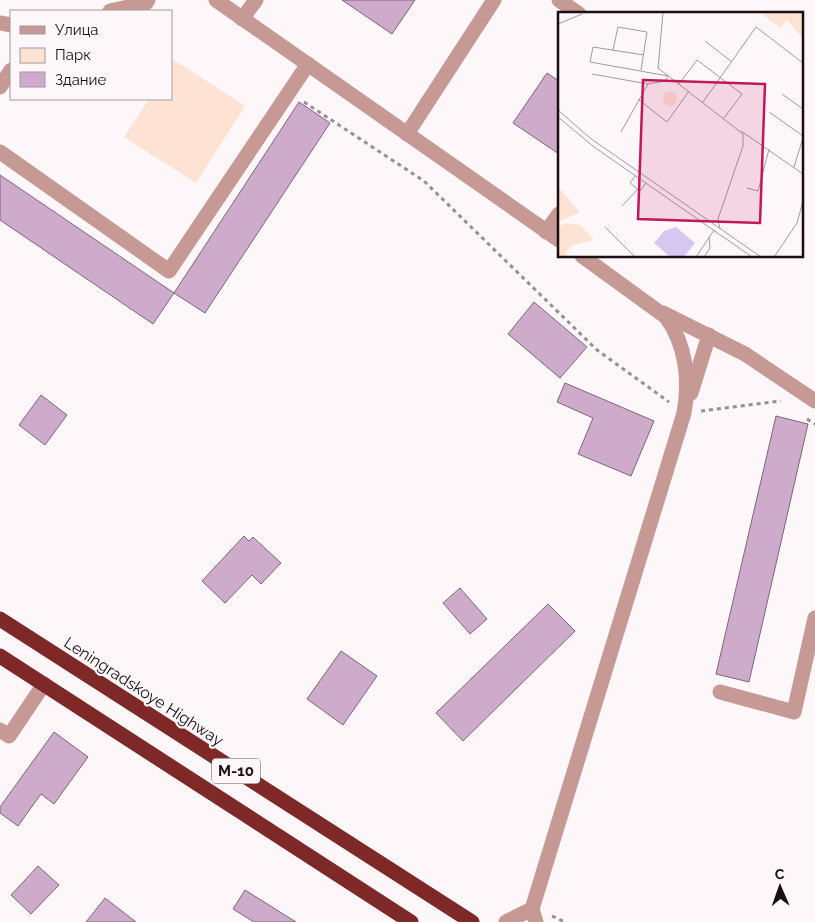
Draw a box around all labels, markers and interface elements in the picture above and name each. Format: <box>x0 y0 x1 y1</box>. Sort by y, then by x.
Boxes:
legend <box>10 10 172 100</box>
inset map <box>558 12 802 258</box>
text: Улица <box>55 21 99 39</box>
text: Парк <box>55 46 91 64</box>
text: Здание <box>55 71 107 89</box>
street label: Leningradskoye Highway <box>61 633 227 750</box>
road number: М-10 <box>212 758 260 784</box>
north arrow <box>755 862 805 912</box>
text: С <box>774 866 785 882</box>

